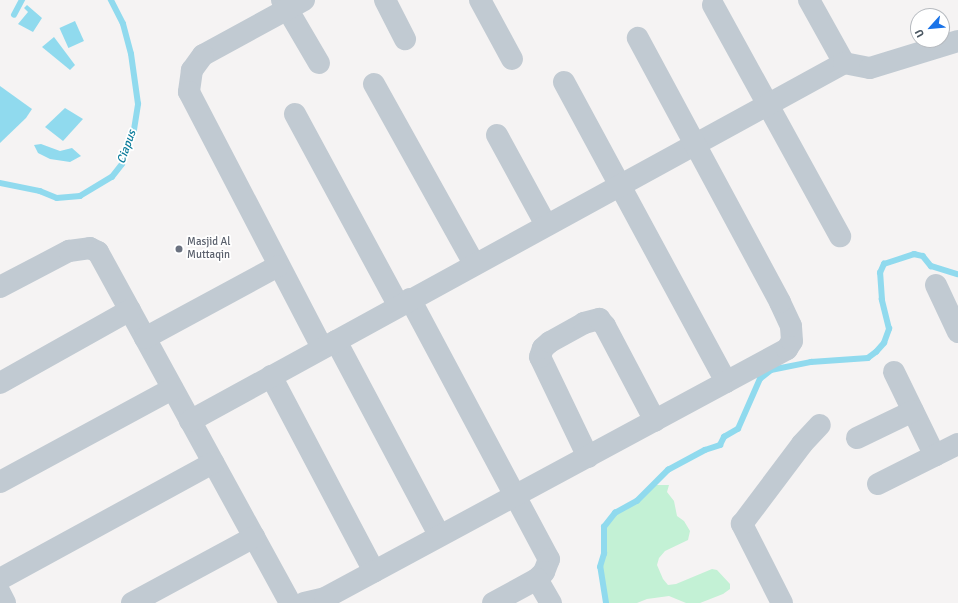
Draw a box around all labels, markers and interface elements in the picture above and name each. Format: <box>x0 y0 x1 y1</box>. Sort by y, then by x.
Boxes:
north arrow <box>910 8 950 48</box>
text: U <box>912 27 927 39</box>
water label: Ciapus <box>114 128 140 166</box>
place label: Masjid Al Muttaqin <box>187 236 230 262</box>
marker: Masjid Al Muttaqin <box>174 244 184 254</box>

